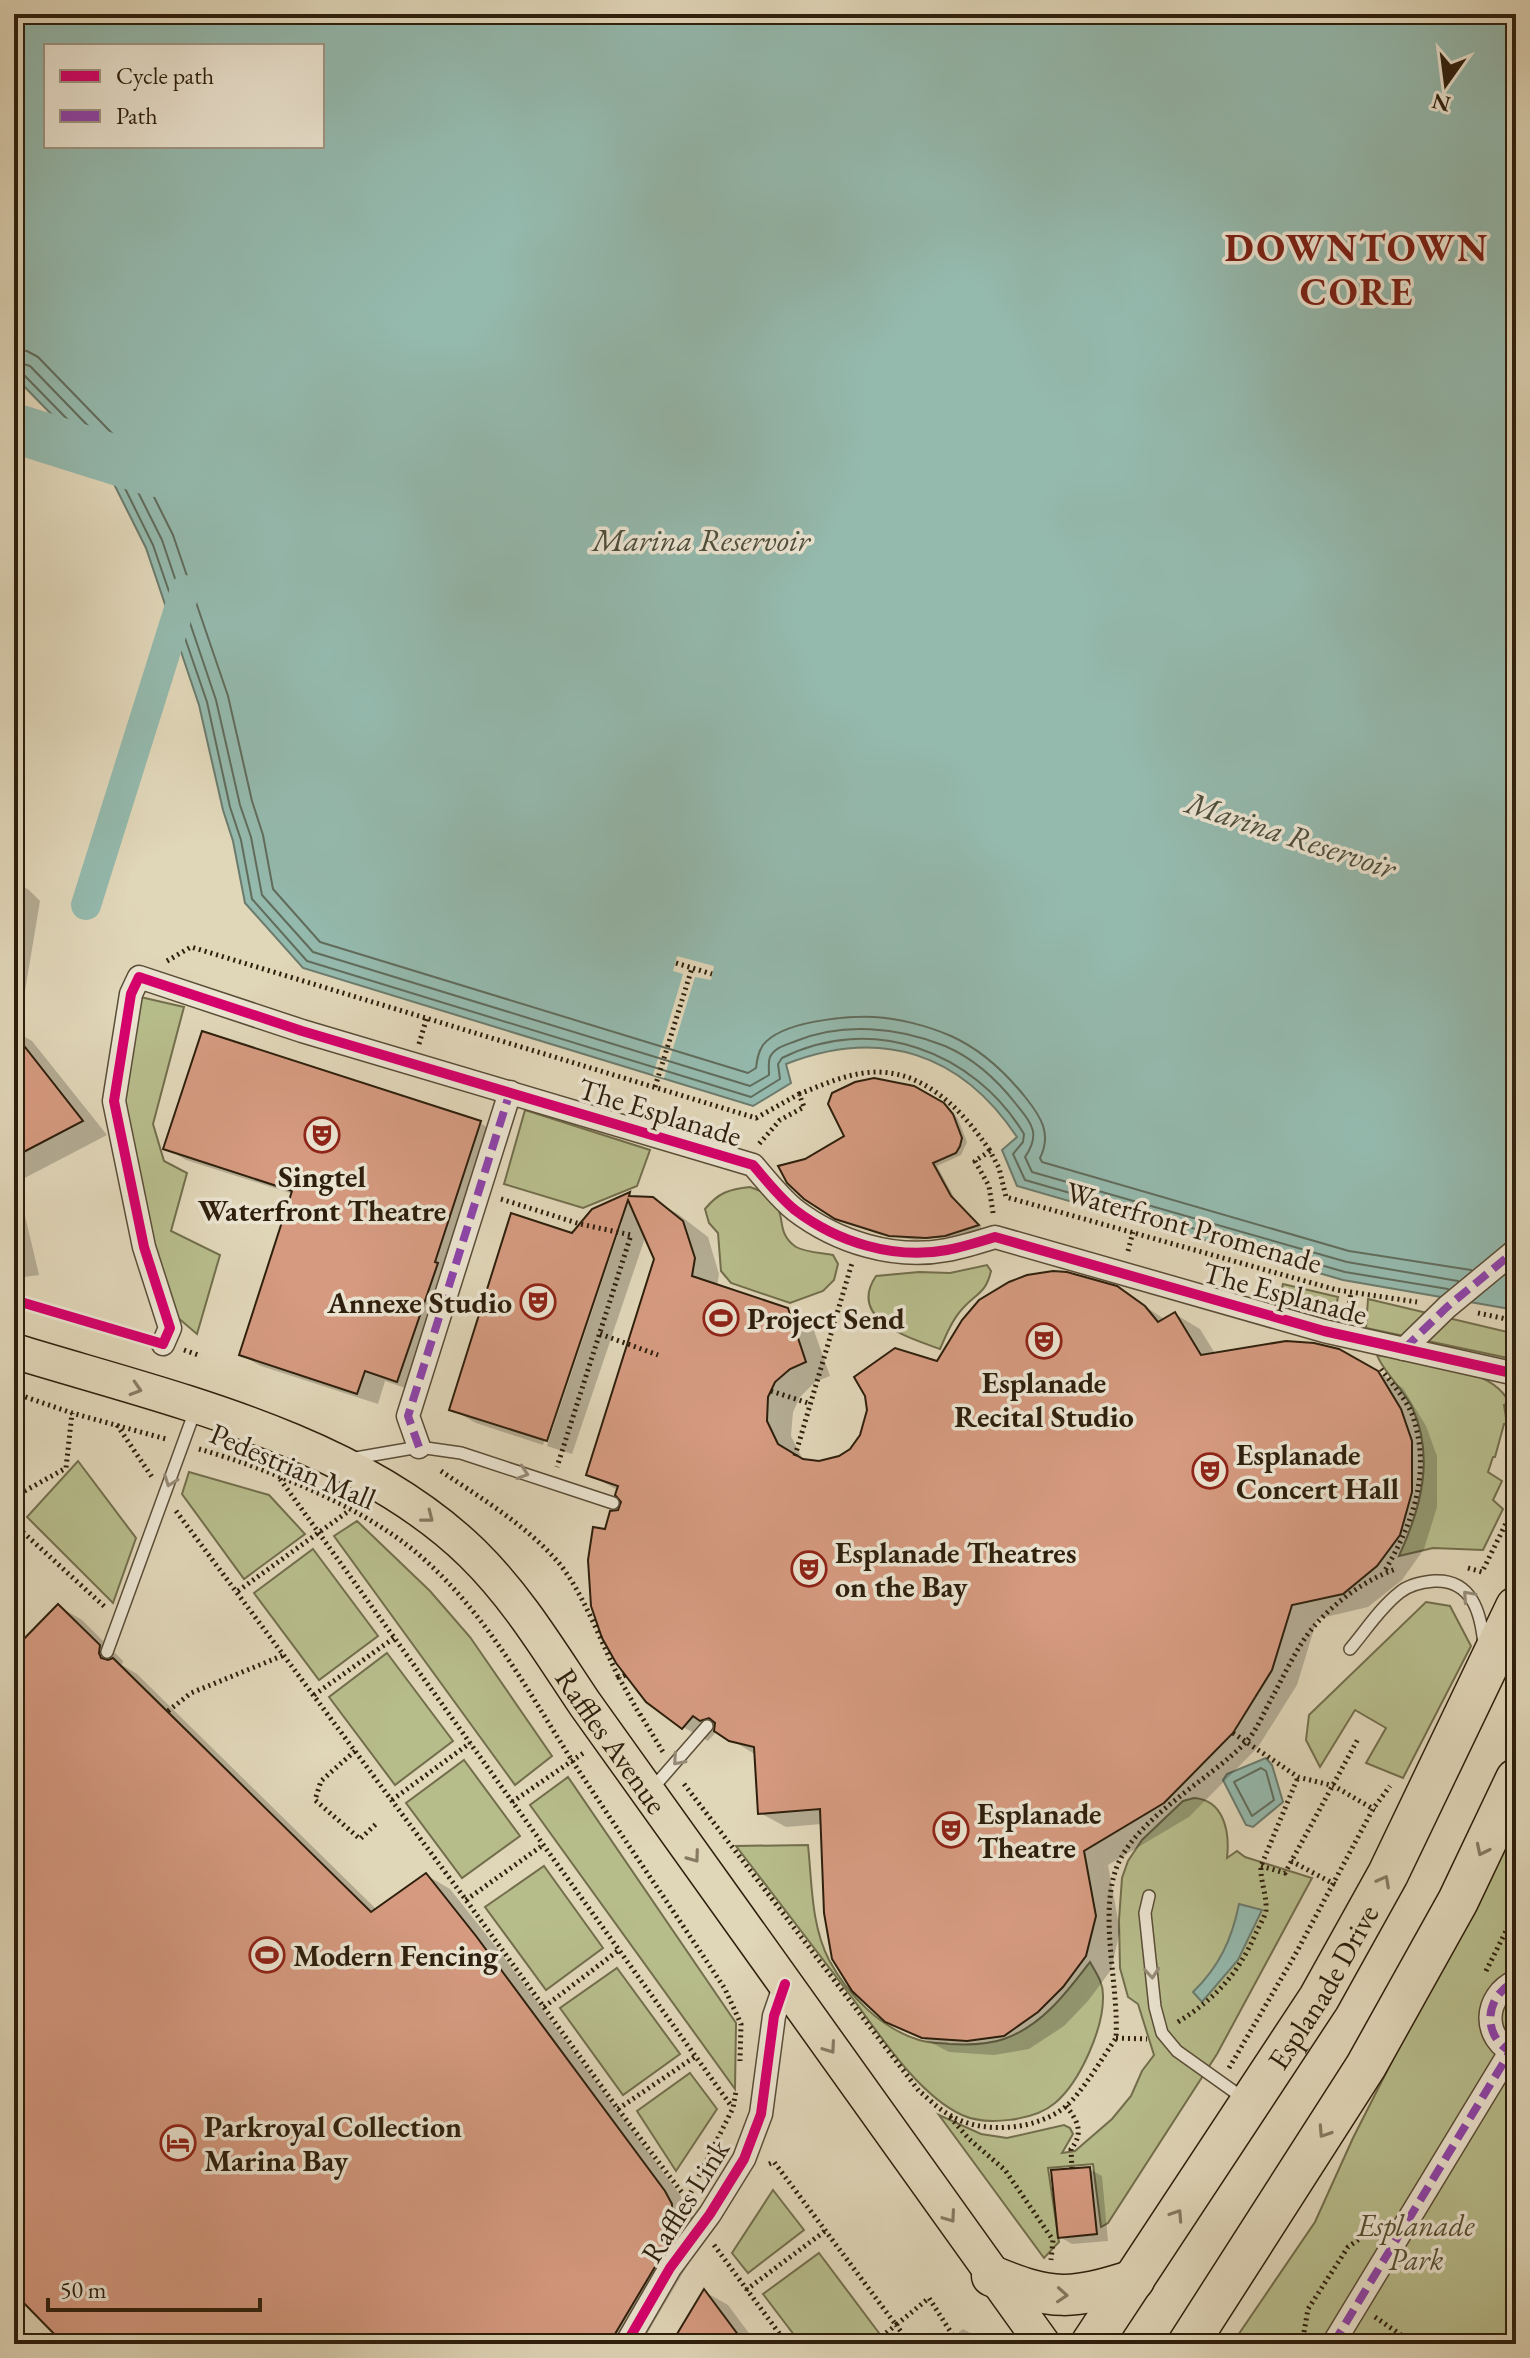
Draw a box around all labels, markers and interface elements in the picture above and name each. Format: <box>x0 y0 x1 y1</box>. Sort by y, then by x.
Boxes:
legend <box>44 44 324 148</box>
north arrow <box>1406 44 1486 124</box>
text: Cycle path <box>116 60 214 91</box>
text: N <box>1429 87 1453 119</box>
text: Path <box>116 100 158 131</box>
district label: DOWNTOWN CORE <box>1224 223 1490 316</box>
water label: Marina Reservoir <box>590 519 812 561</box>
water label: Marina Reservoir <box>1179 781 1403 889</box>
street label: The Esplanade <box>574 1069 746 1155</box>
theatre icon: Singtel Waterfront Theatre <box>303 1116 341 1154</box>
place label: Singtel Waterfront Theatre <box>198 1157 446 1230</box>
street label: Waterfront Promenade <box>1062 1172 1326 1282</box>
street label: The Esplanade <box>1198 1252 1372 1334</box>
place label: Annexe Studio <box>326 1283 512 1322</box>
theatre icon: Annexe Studio <box>519 1283 557 1321</box>
sports icon: Project Send <box>702 1299 740 1337</box>
place label: Project Send <box>747 1299 905 1338</box>
theatre icon: Esplanade Recital Studio <box>1025 1322 1063 1360</box>
place label: Esplanade Recital Studio <box>954 1363 1134 1436</box>
one-way arrow <box>129 1380 143 1396</box>
street label: Pedestrian Mall <box>204 1414 382 1518</box>
place label: Esplanade Concert Hall <box>1236 1435 1400 1508</box>
theatre icon: Esplanade Concert Hall <box>1191 1452 1229 1490</box>
one-way arrow <box>515 1464 529 1480</box>
one-way arrow <box>163 1473 180 1487</box>
one-way arrow <box>419 1507 434 1521</box>
place label: Esplanade Theatres on the Bay <box>835 1533 1077 1606</box>
theatre icon: Esplanade Theatres on the Bay <box>790 1550 828 1588</box>
one-way arrow <box>1462 1591 1477 1605</box>
street label: Raffles Avenue <box>547 1660 677 1821</box>
one-way arrow <box>673 1750 688 1765</box>
place label: Esplanade Theatre <box>977 1794 1102 1867</box>
theatre icon: Esplanade Theatre <box>932 1811 970 1849</box>
one-way arrow <box>1476 1841 1492 1856</box>
one-way arrow <box>684 1848 699 1862</box>
one-way arrow <box>1375 1875 1390 1889</box>
street label: Esplanade Drive <box>1258 1897 1387 2077</box>
sports icon: Modern Fencing <box>248 1936 286 1974</box>
place label: Modern Fencing <box>293 1936 499 1975</box>
one-way arrow <box>1143 1967 1160 1980</box>
one-way arrow <box>820 2039 835 2054</box>
place label: Parkroyal Collection Marina Bay <box>204 2107 462 2180</box>
one-way arrow <box>1319 2123 1334 2138</box>
hotel icon: Parkroyal Collection Marina Bay <box>159 2124 197 2162</box>
street label: Raffles Link <box>632 2131 739 2270</box>
park label: Esplanade Park <box>1356 2206 1475 2279</box>
one-way arrow <box>941 2208 955 2222</box>
one-way arrow <box>1167 2210 1182 2224</box>
scale bar <box>48 2262 260 2312</box>
text: 50 m <box>60 2274 107 2305</box>
one-way arrow <box>1056 2286 1069 2303</box>

